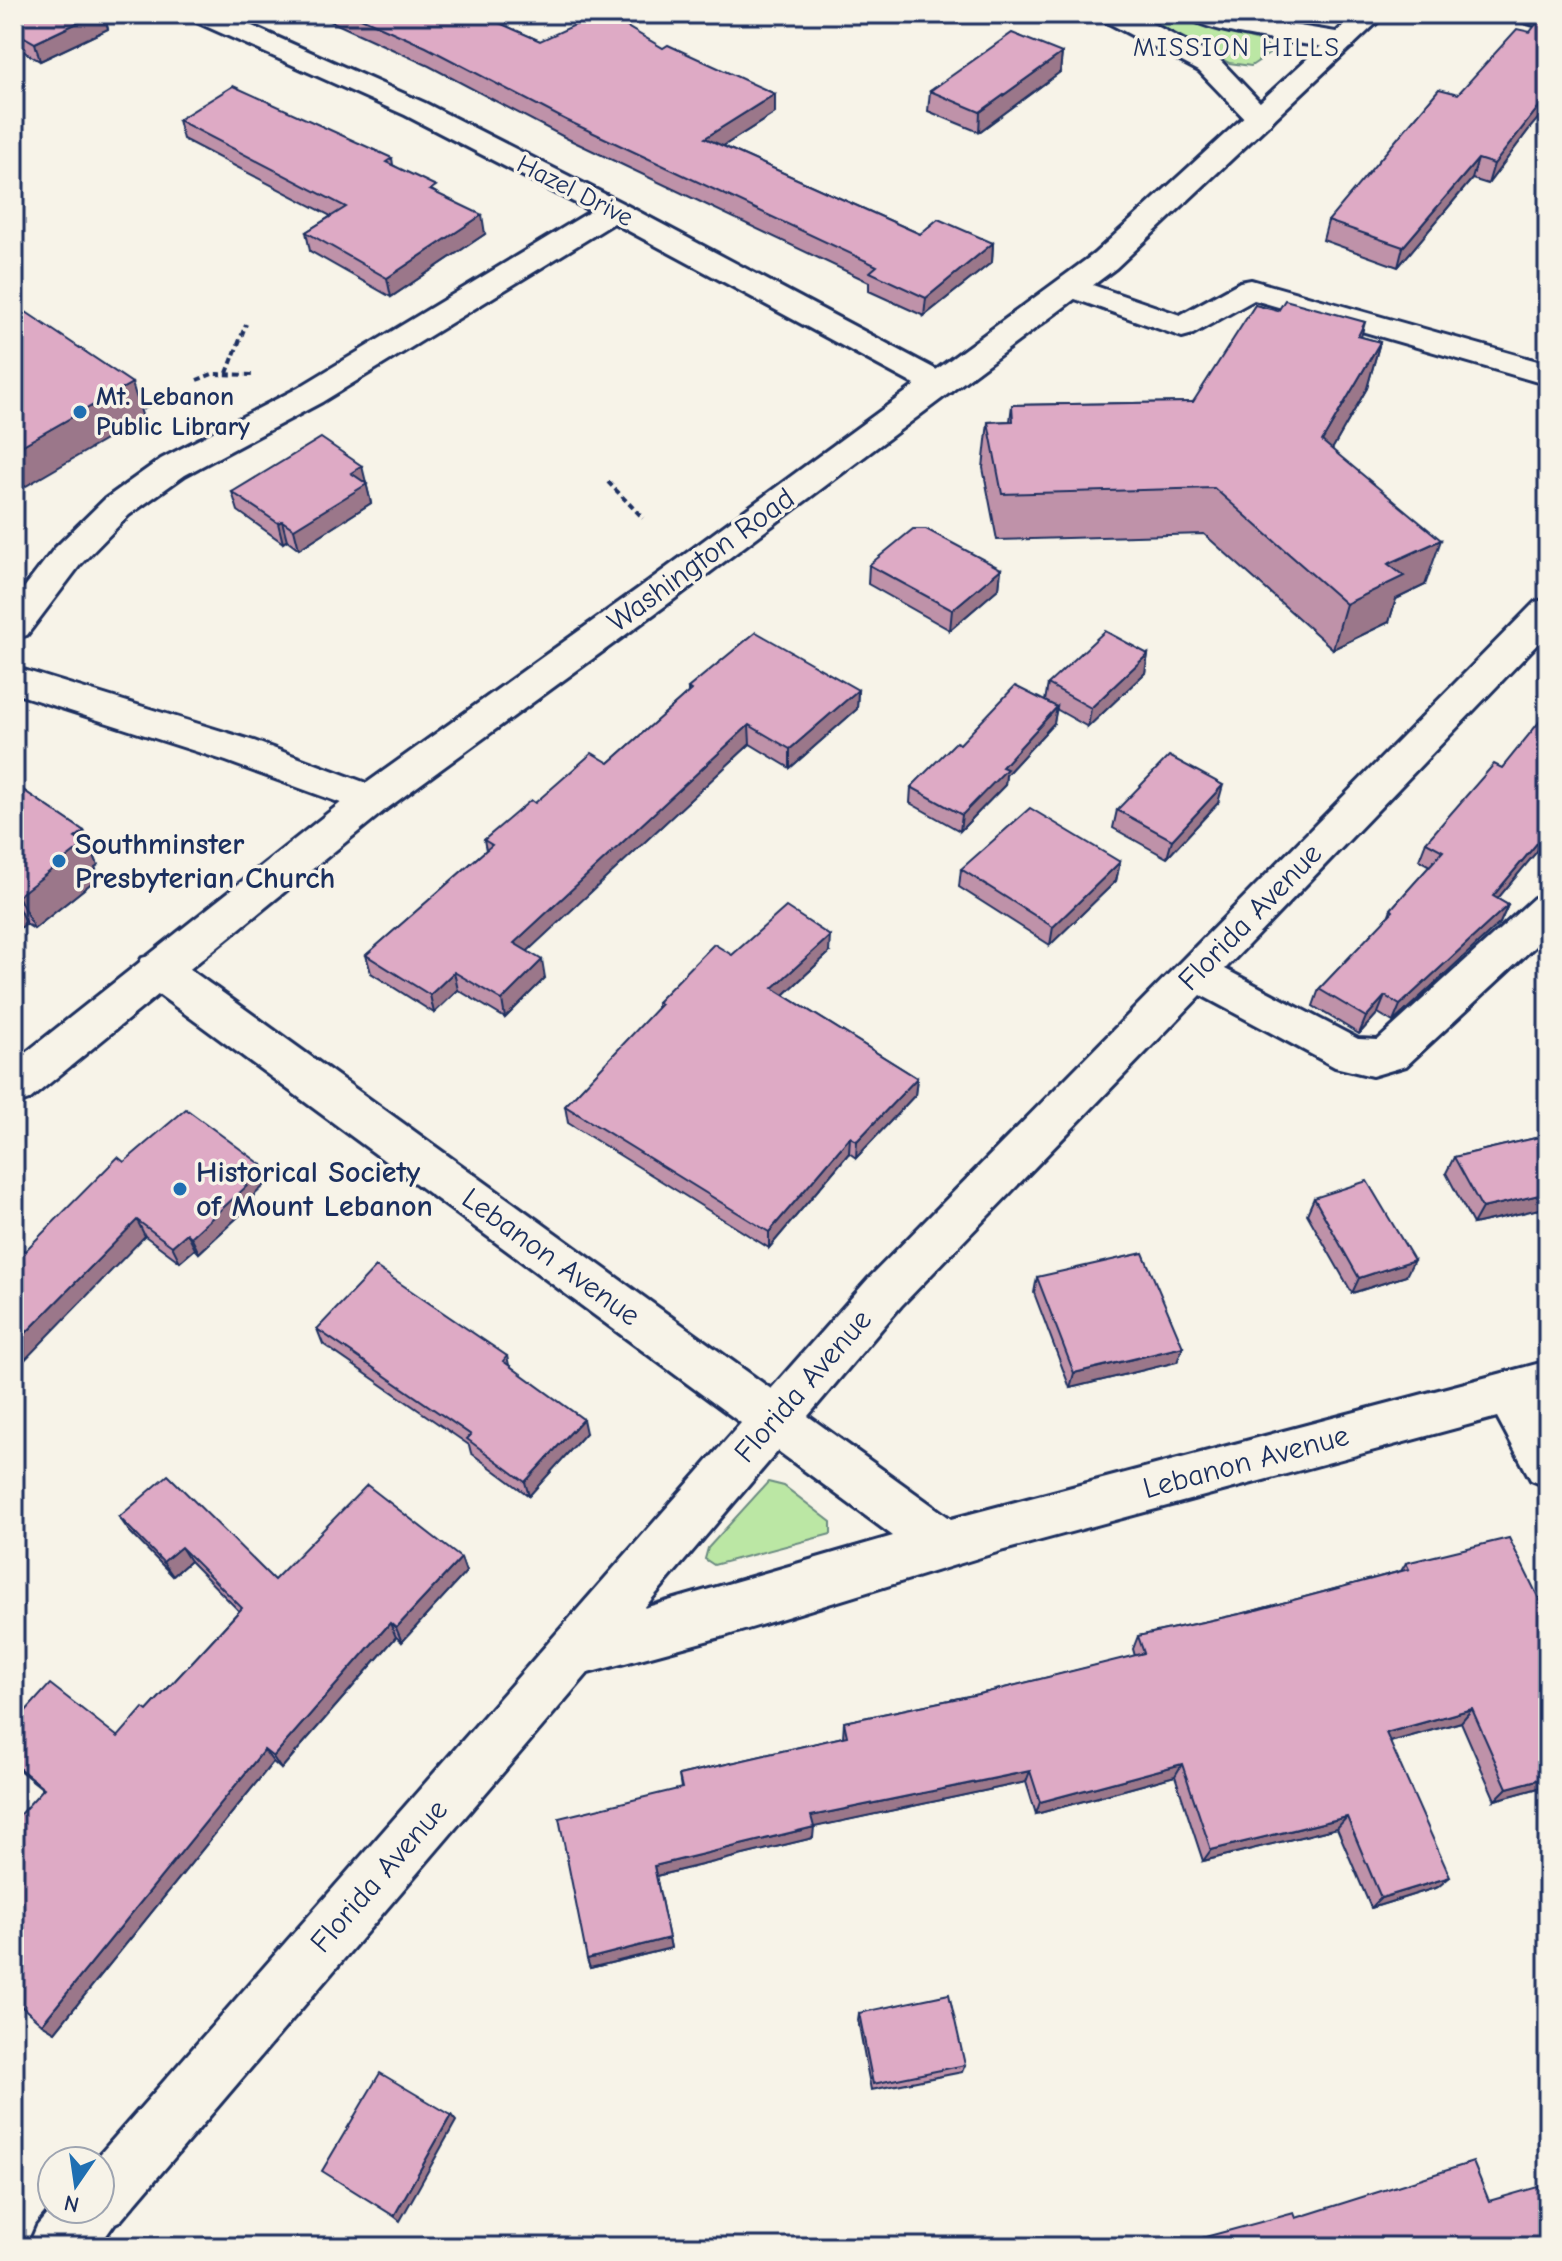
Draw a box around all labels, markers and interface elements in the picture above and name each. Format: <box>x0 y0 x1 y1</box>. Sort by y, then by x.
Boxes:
district label: MISSION HILLS <box>1133 33 1341 63</box>
street label: Hazel Drive <box>512 149 638 233</box>
place label: Mt. Lebanon Public Library <box>96 382 250 442</box>
marker: Mt. Lebanon Public Library <box>71 403 89 421</box>
street label: Washington Road <box>601 481 801 639</box>
place label: Southminster Presbyterian Church <box>75 827 335 896</box>
street label: Florida Avenue <box>1171 836 1329 998</box>
marker: Southminster Presbyterian Church <box>50 852 68 870</box>
place label: Historical Society of Mount Lebanon <box>196 1155 433 1224</box>
marker: Historical Society of Mount Lebanon <box>171 1180 189 1198</box>
street label: Lebanon Avenue <box>455 1181 647 1333</box>
street label: Florida Avenue <box>727 1302 879 1470</box>
street label: Lebanon Avenue <box>1139 1418 1353 1506</box>
street label: Florida Avenue <box>303 1792 455 1960</box>
north arrow <box>36 2145 116 2225</box>
text: N <box>62 2189 82 2218</box>

